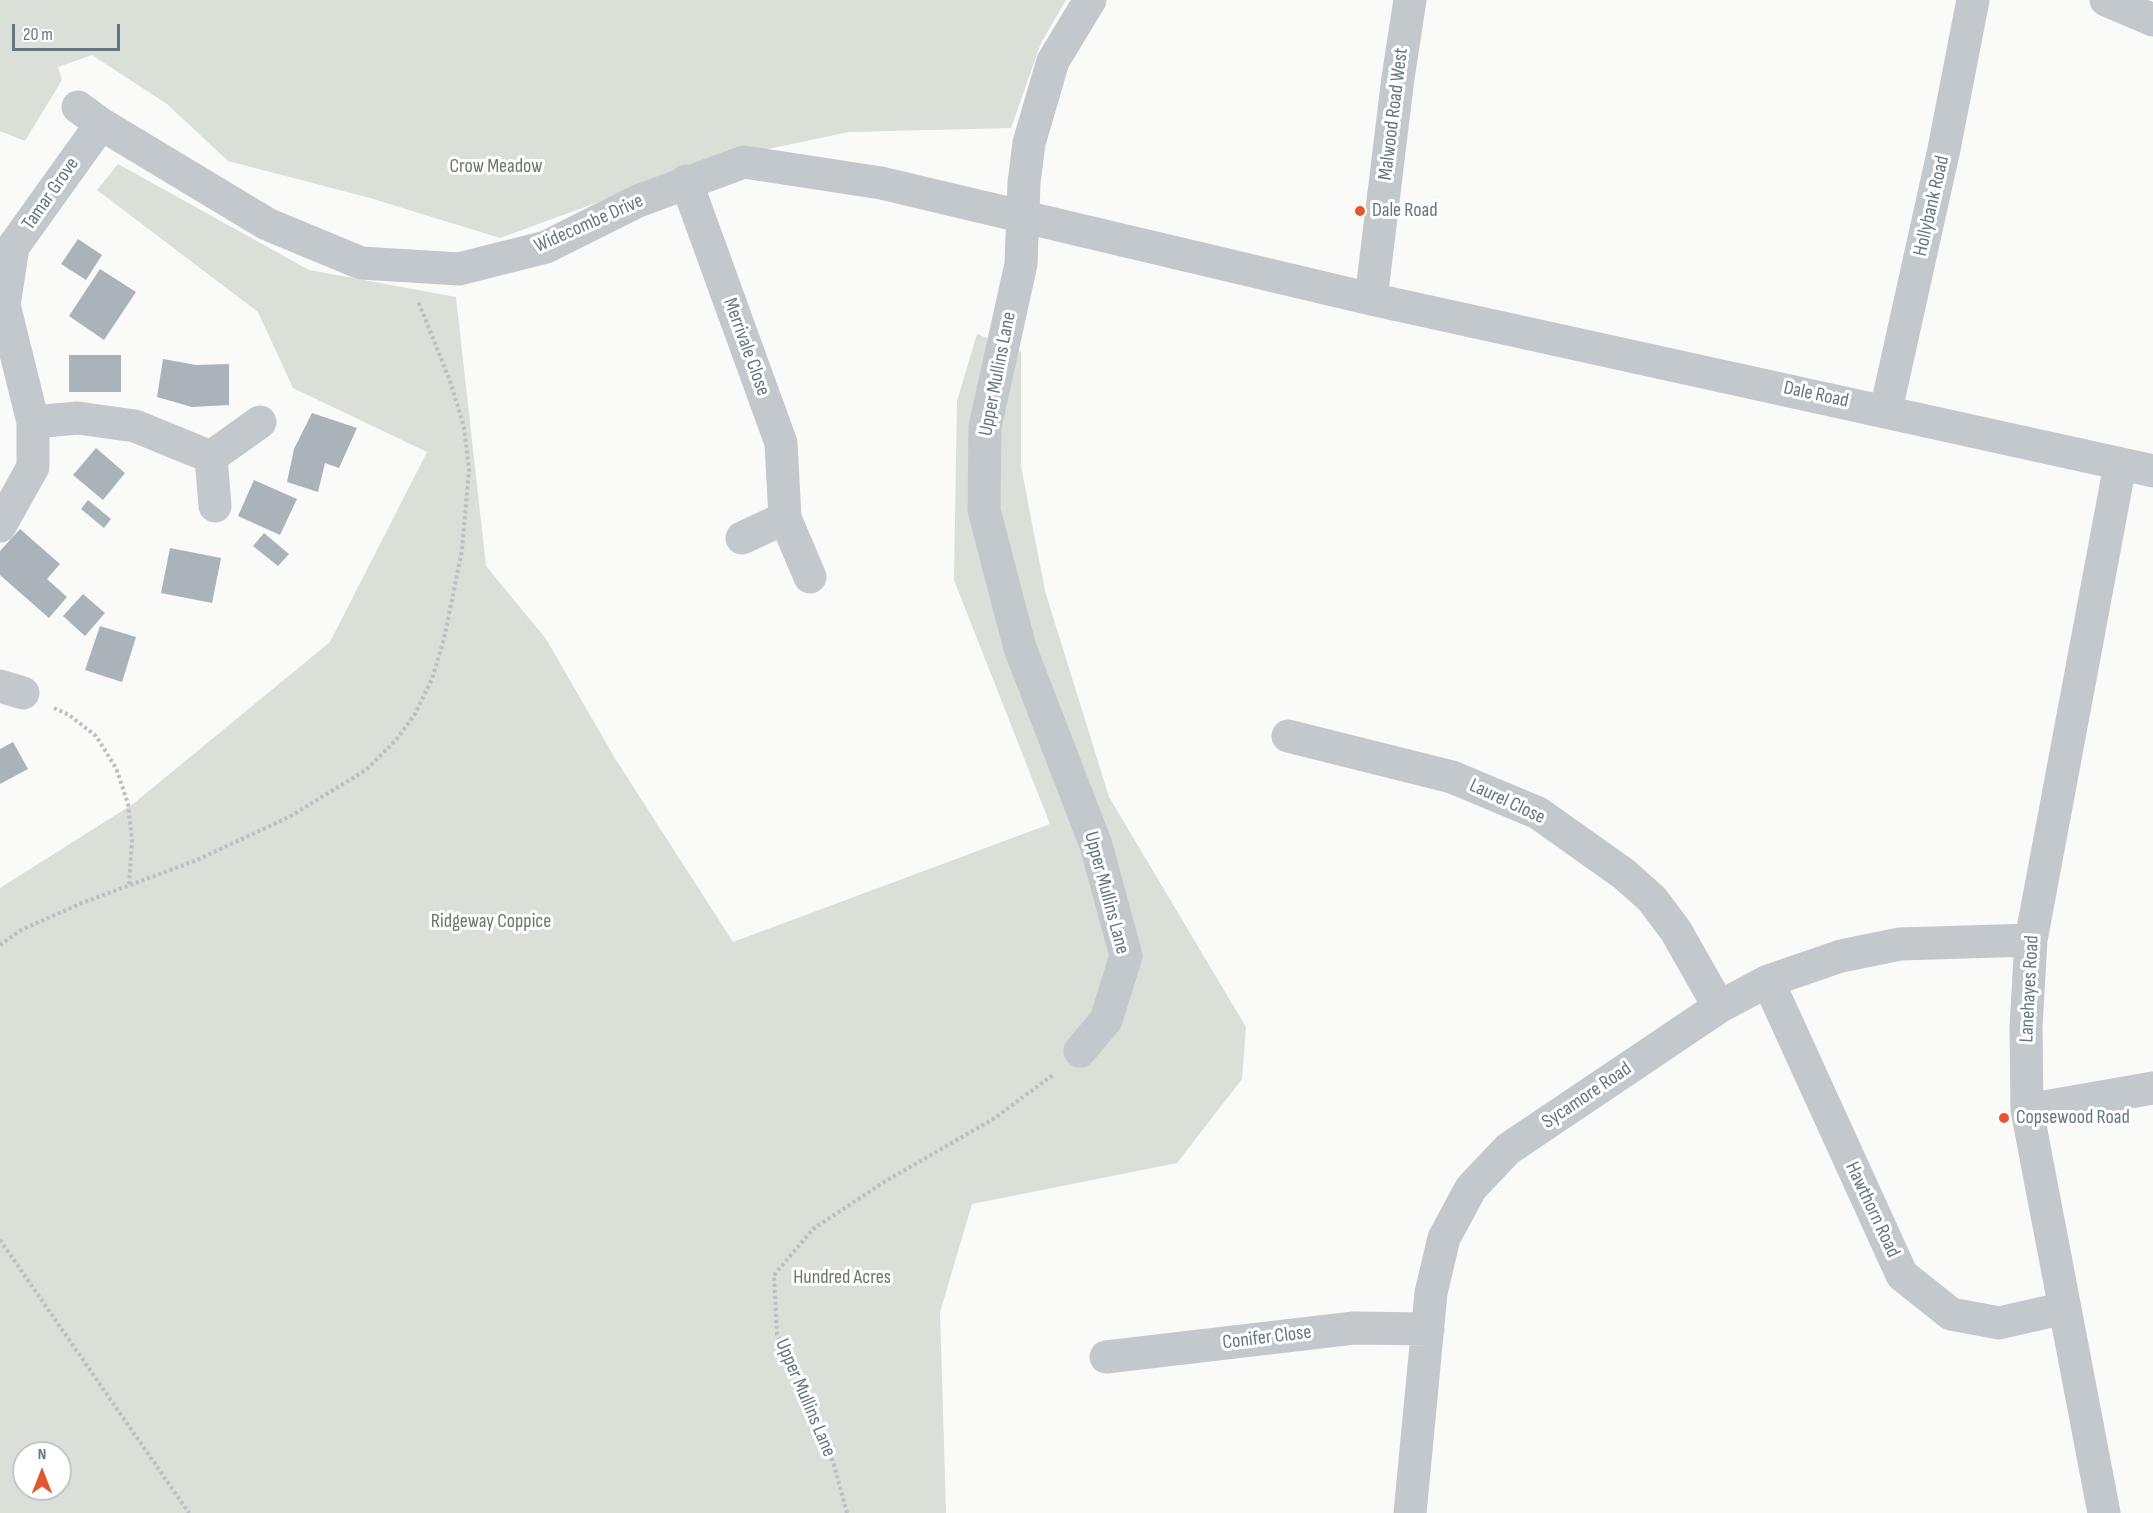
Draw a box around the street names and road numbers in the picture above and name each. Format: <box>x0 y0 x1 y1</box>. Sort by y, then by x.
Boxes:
street label: Malwood Road West <box>1374 47 1414 181</box>
street label: Tamar Grove <box>17 153 85 235</box>
street label: Hollybank Road <box>1909 153 1955 259</box>
street label: Widecombe Drive <box>531 189 647 259</box>
street label: Merrivale Close <box>717 295 775 399</box>
street label: Upper Mullins Lane <box>974 310 1022 438</box>
street label: Dale Road <box>1781 376 1851 414</box>
street label: Laurel Close <box>1465 774 1549 830</box>
street label: Upper Mullins Lane <box>1078 829 1134 957</box>
street label: Lanehayes Road <box>2015 935 2045 1043</box>
street label: Sycamore Road <box>1538 1057 1636 1135</box>
street label: Hawthorn Road <box>1839 1158 1905 1262</box>
street label: Conifer Close <box>1221 1321 1313 1355</box>
street label: Upper Mullins Lane <box>769 1335 841 1461</box>

